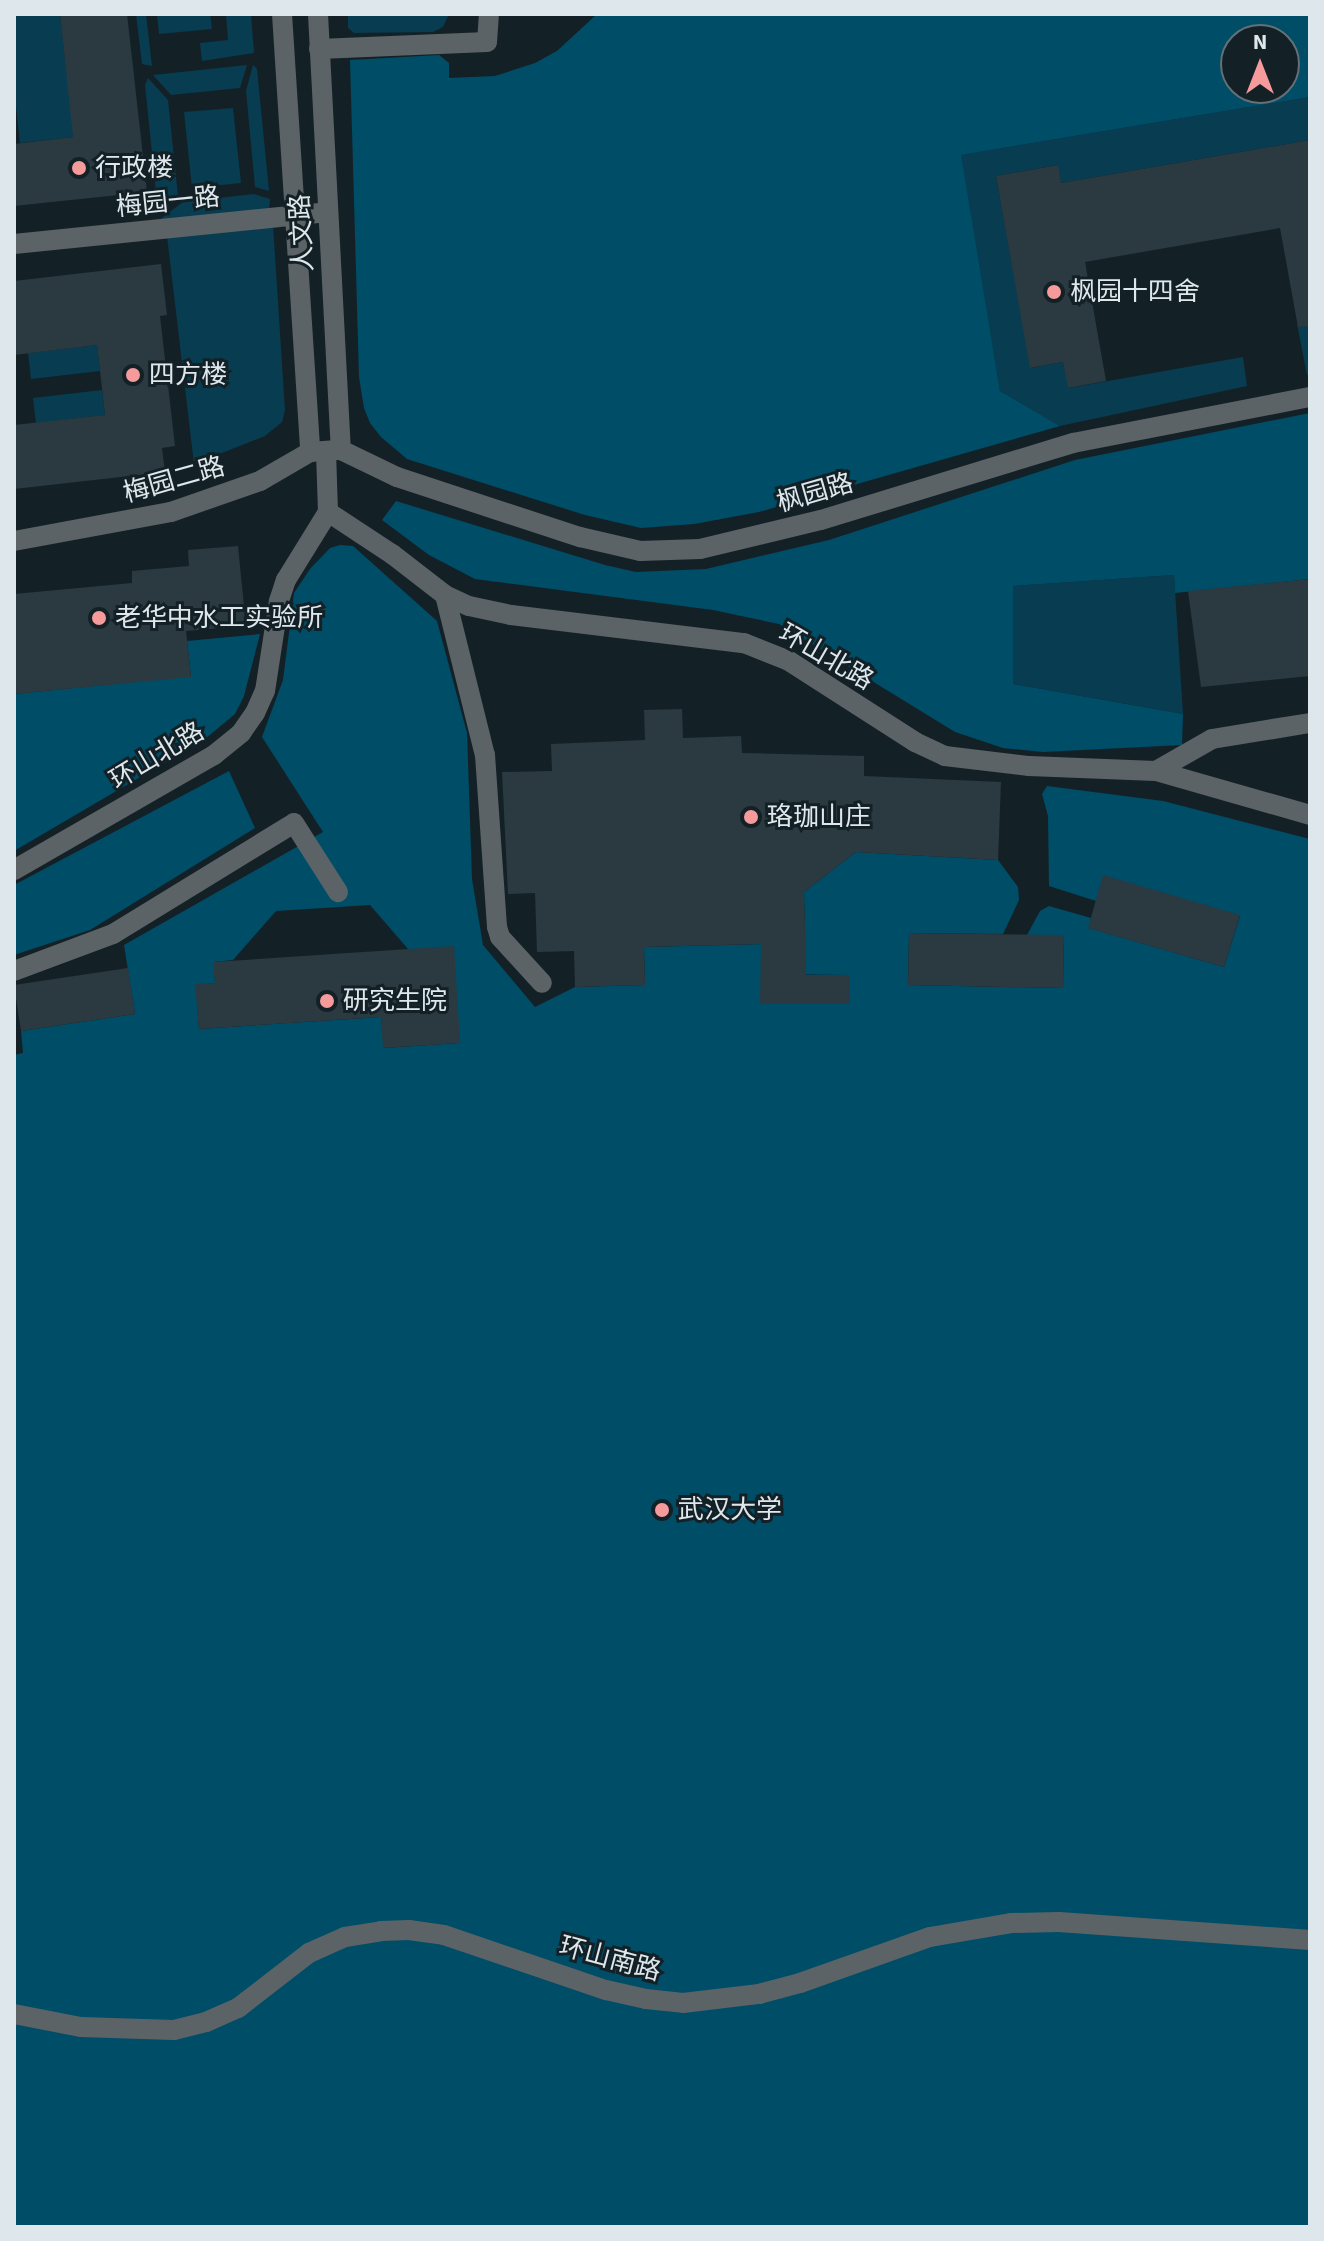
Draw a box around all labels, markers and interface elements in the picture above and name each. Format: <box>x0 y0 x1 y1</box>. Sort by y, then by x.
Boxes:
north arrow <box>1220 24 1300 104</box>
text: N <box>1253 26 1267 58</box>
place label: 行政楼 <box>95 152 173 184</box>
marker: 行政楼 <box>70 159 88 177</box>
street label: 梅园一路 <box>115 181 221 223</box>
street label: 人文路 <box>284 193 320 273</box>
place label: 枫园十四舍 <box>1070 276 1200 308</box>
marker: 枫园十四舍 <box>1045 283 1063 301</box>
place label: 四方楼 <box>149 359 227 391</box>
marker: 四方楼 <box>124 366 142 384</box>
street label: 梅园二路 <box>120 451 228 509</box>
street label: 枫园路 <box>773 467 857 519</box>
place label: 老华中水工实验所 <box>115 602 323 634</box>
marker: 老华中水工实验所 <box>90 609 108 627</box>
street label: 环山北路 <box>773 617 879 697</box>
street label: 环山北路 <box>104 716 210 796</box>
place label: 珞珈山庄 <box>767 801 871 833</box>
marker: 珞珈山庄 <box>742 808 760 826</box>
place label: 研究生院 <box>343 985 447 1017</box>
marker: 研究生院 <box>318 992 336 1010</box>
place label: 武汉大学 <box>678 1494 782 1526</box>
marker: 武汉大学 <box>653 1501 671 1519</box>
street label: 环山南路 <box>556 1930 664 1988</box>

